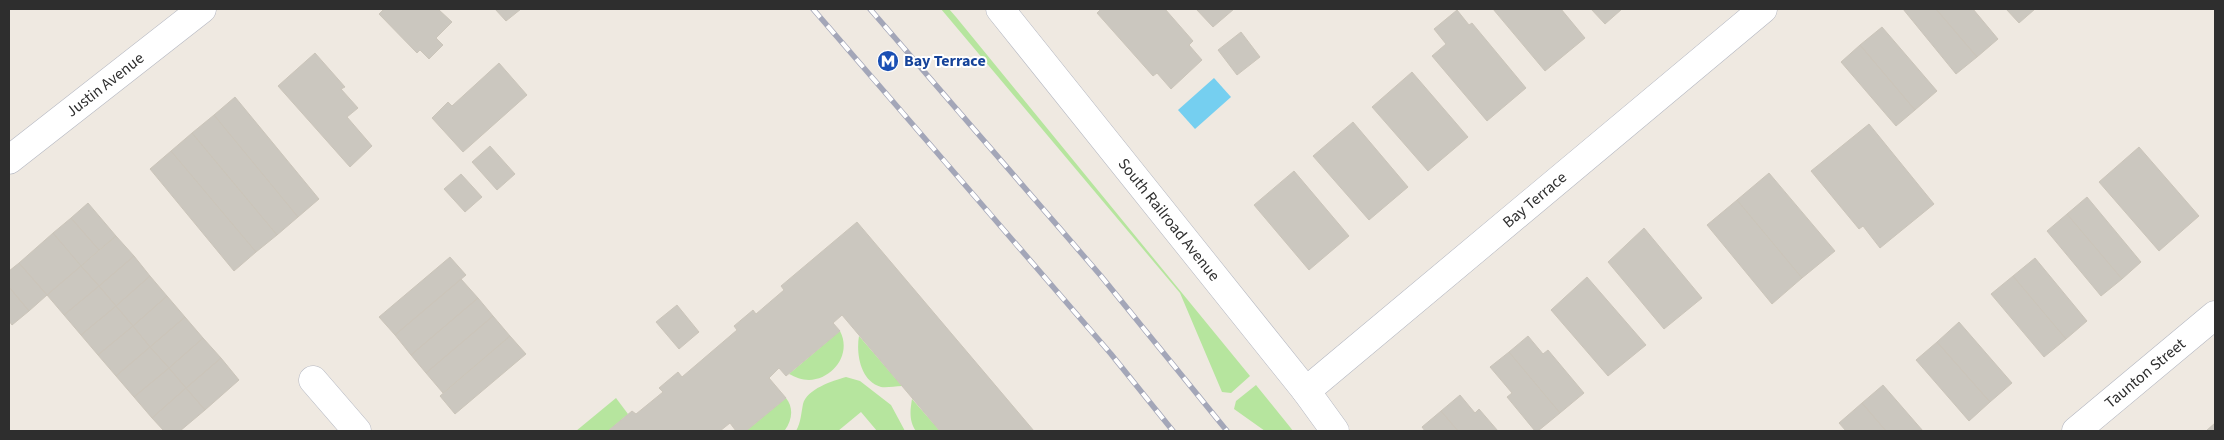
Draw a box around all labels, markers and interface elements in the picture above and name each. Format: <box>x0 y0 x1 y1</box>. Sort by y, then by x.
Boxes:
street label: Justin Avenue <box>62 47 149 122</box>
metro station icon: Bay Terrace <box>876 49 900 73</box>
place label: Bay Terrace <box>904 50 986 72</box>
street label: South Railroad Avenue <box>1113 154 1225 286</box>
street label: Bay Terrace <box>1498 167 1571 233</box>
street label: Taunton Street <box>2100 333 2191 413</box>

